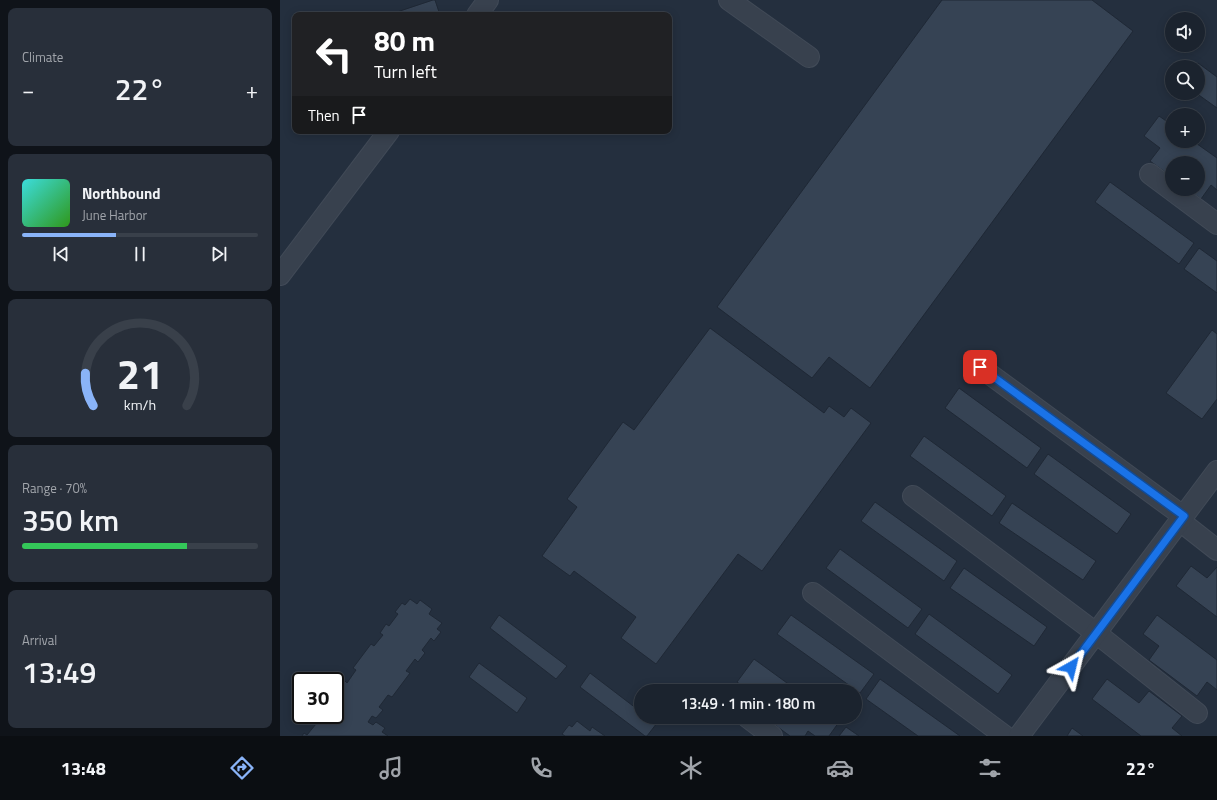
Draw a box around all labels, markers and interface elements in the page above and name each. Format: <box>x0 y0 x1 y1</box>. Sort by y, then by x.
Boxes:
map controls <box>1165 12 1205 196</box>
button: sound <box>1165 12 1205 52</box>
text: 80 m <box>374 19 435 62</box>
icon: left <box>308 28 360 80</box>
text: Climate <box>22 47 63 67</box>
text: Turn left <box>374 58 437 85</box>
button: search <box>1165 60 1205 100</box>
text: 22° <box>115 66 165 112</box>
text: − <box>22 73 34 107</box>
text: + <box>246 73 258 107</box>
text: Then <box>308 104 340 127</box>
icon: arrive <box>348 104 370 126</box>
button: + <box>1165 108 1205 148</box>
button: − <box>1165 156 1205 196</box>
text: Northbound <box>82 182 161 205</box>
text: June Harbor <box>82 205 147 225</box>
icon: previous <box>50 243 72 265</box>
icon: pause <box>129 243 151 265</box>
icon: next <box>208 243 230 265</box>
text: 21 <box>117 342 163 405</box>
pin <box>963 350 997 384</box>
icon: arrive <box>969 356 991 378</box>
text: km/h <box>124 394 156 416</box>
text: Range · 70% <box>22 478 87 498</box>
text: 350 km <box>22 497 119 543</box>
text: Arrival <box>22 630 57 650</box>
position arrow <box>1050 646 1092 688</box>
text: 13:49 <box>22 649 96 695</box>
speed limit sign: 30 <box>292 672 344 724</box>
text: 13:49 · 1 min · 180 m <box>681 692 815 715</box>
icon: directions <box>228 754 256 782</box>
icon: music <box>377 754 405 782</box>
icon: phone <box>527 754 555 782</box>
icon: climate <box>677 754 705 782</box>
icon: car <box>826 754 854 782</box>
icon: filters <box>976 754 1004 782</box>
text: 13:48 <box>61 755 106 782</box>
text: 22° <box>1126 755 1156 782</box>

